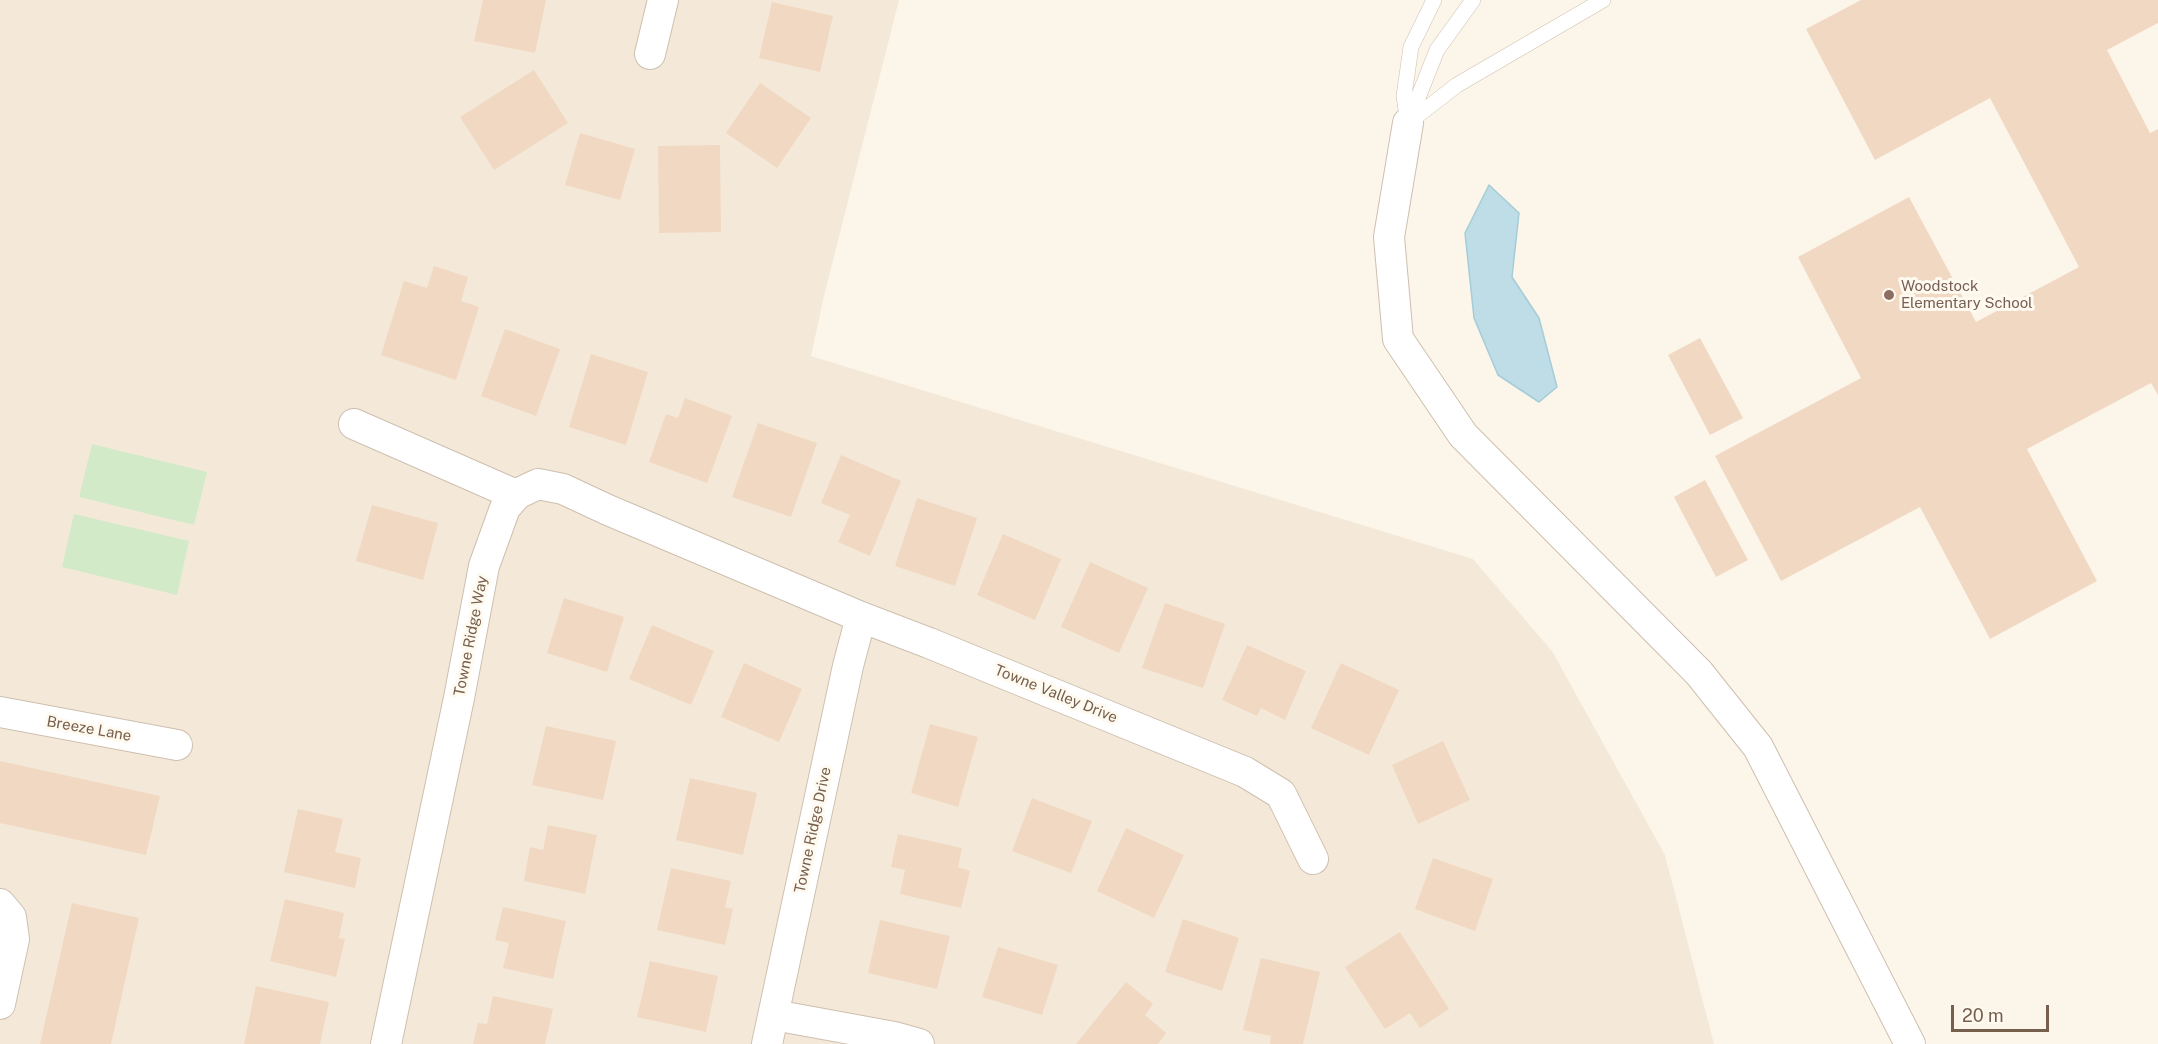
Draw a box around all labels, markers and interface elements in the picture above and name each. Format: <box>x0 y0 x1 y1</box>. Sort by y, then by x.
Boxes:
place label: Woodstock Elementary School <box>1901 277 2033 312</box>
marker: Woodstock Elementary School <box>1882 288 1896 302</box>
street label: Towne Ridge Way <box>450 574 492 698</box>
street label: Towne Valley Drive <box>992 661 1120 727</box>
street label: Breeze Lane <box>45 713 133 745</box>
street label: Towne Ridge Drive <box>791 765 835 895</box>
scale bar <box>1954 993 2052 1031</box>
text: 20 m <box>1962 1005 2004 1026</box>

